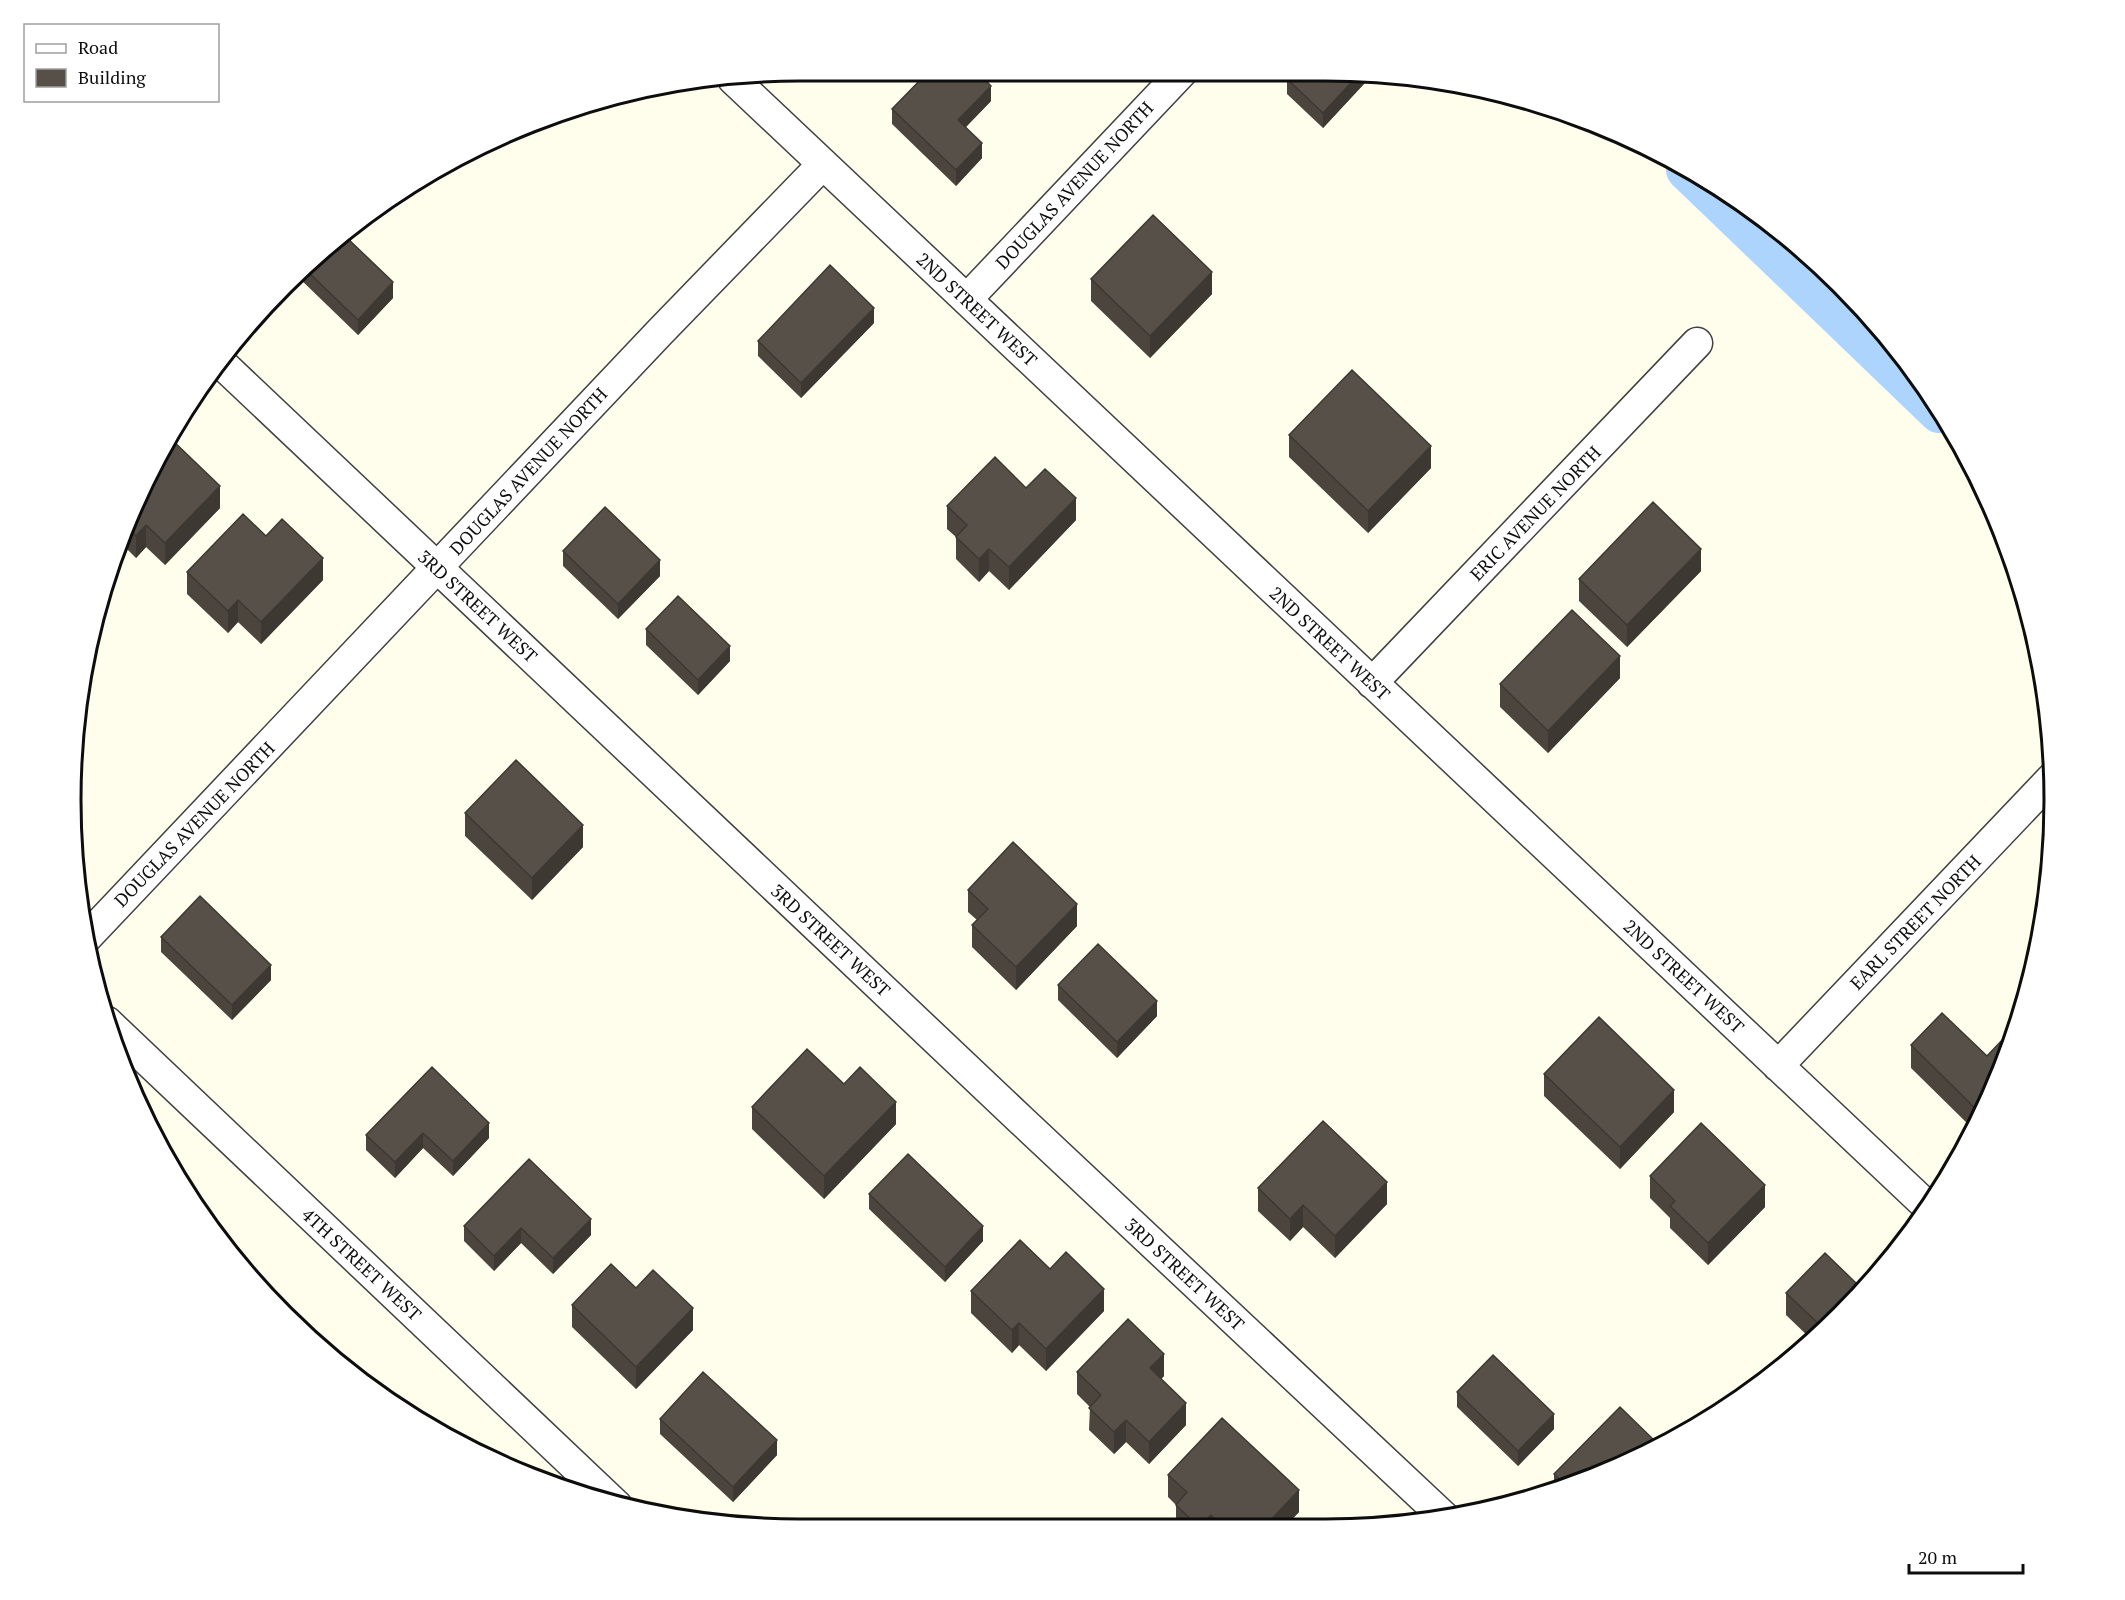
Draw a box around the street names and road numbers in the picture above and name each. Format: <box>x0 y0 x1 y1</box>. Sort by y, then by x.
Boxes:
street label: DOUGLAS AVENUE NORTH <box>990 96 1158 274</box>
street label: 2ND STREET WEST <box>912 247 1042 371</box>
street label: DOUGLAS AVENUE NORTH <box>444 382 612 560</box>
street label: ERIC AVENUE NORTH <box>1464 440 1606 586</box>
street label: 3RD STREET WEST <box>413 544 543 668</box>
street label: 2ND STREET WEST <box>1265 581 1395 705</box>
street label: DOUGLAS AVENUE NORTH <box>109 736 279 912</box>
street label: EARL STREET NORTH <box>1844 849 1986 995</box>
street label: 3RD STREET WEST <box>766 878 896 1002</box>
street label: 2ND STREET WEST <box>1619 914 1749 1038</box>
street label: 4TH STREET WEST <box>297 1202 427 1326</box>
street label: 3RD STREET WEST <box>1120 1212 1250 1336</box>

